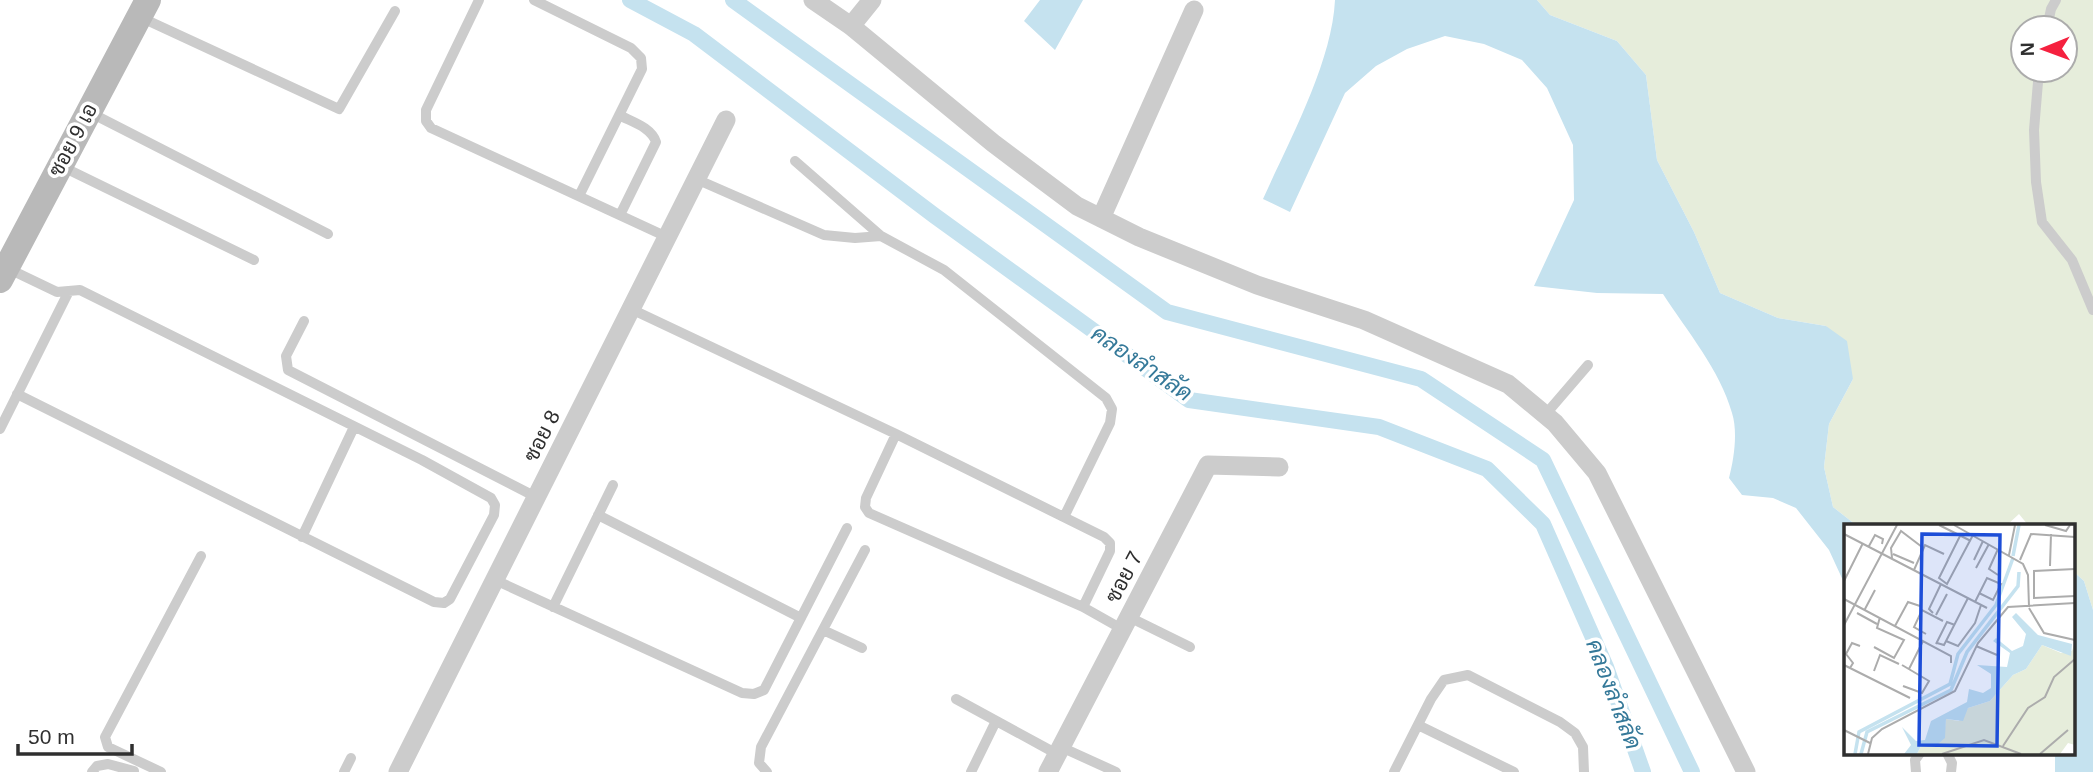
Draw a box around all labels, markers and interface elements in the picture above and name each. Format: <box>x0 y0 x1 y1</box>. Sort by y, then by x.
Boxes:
north arrow <box>2009 14 2079 84</box>
text: N <box>2017 42 2038 56</box>
street label: ซอย 9 เอ <box>44 99 101 180</box>
water label: คลองลำสลัด <box>1087 319 1198 406</box>
street label: ซอย 8 <box>519 406 564 465</box>
inset map <box>1844 524 2076 754</box>
street label: ซอย 7 <box>1101 547 1147 606</box>
water label: คลองลำสลัด <box>1581 635 1648 753</box>
scale bar <box>18 712 131 756</box>
text: 50 m <box>28 725 75 748</box>

